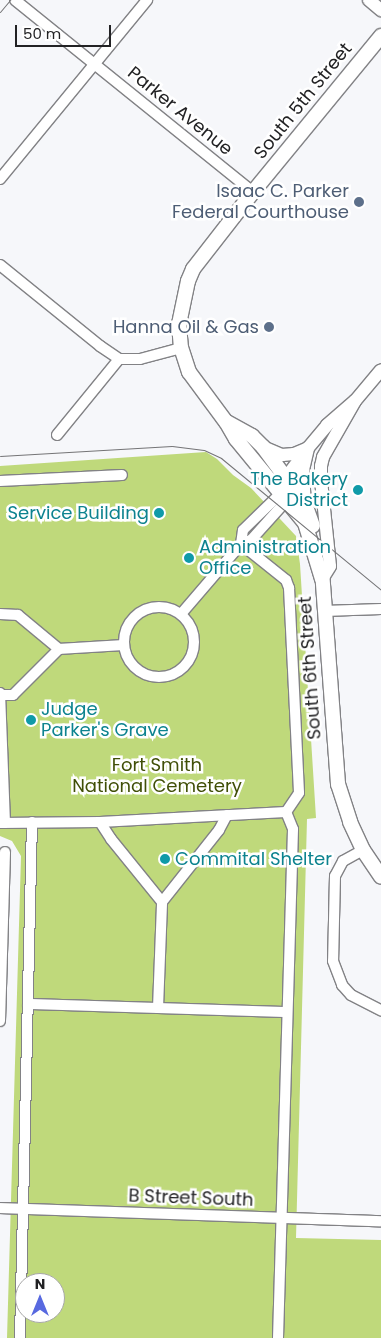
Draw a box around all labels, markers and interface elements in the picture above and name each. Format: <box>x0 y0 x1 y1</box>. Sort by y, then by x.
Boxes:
scale bar <box>18 15 114 47</box>
text: 50 m <box>23 23 61 44</box>
street label: South 5th Street <box>249 38 357 164</box>
street label: Parker Avenue <box>123 62 237 160</box>
place label: Isaac C. Parker Federal Courthouse <box>172 181 349 223</box>
marker: Isaac C. Parker Federal Courthouse <box>353 196 365 208</box>
place label: Hanna Oil & Gas <box>113 316 259 338</box>
marker: Hanna Oil & Gas <box>263 321 275 333</box>
place label: The Bakery District <box>250 469 348 512</box>
marker: The Bakery District <box>352 484 364 496</box>
place label: Service Building <box>7 502 149 524</box>
marker: Service Building <box>153 507 165 519</box>
place label: Administration Office <box>199 537 331 580</box>
marker: Administration Office <box>183 552 195 564</box>
street label: South 6th Street <box>294 596 326 740</box>
place label: Judge Parker's Grave <box>41 699 169 742</box>
marker: Judge Parker's Grave <box>25 714 37 726</box>
park label: Fort Smith National Cemetery <box>72 755 242 798</box>
place label: Commital Shelter <box>175 848 332 870</box>
marker: Commital Shelter <box>159 853 171 865</box>
street label: B Street South <box>128 1185 254 1211</box>
north arrow <box>15 1273 65 1323</box>
text: N <box>35 1274 45 1294</box>

